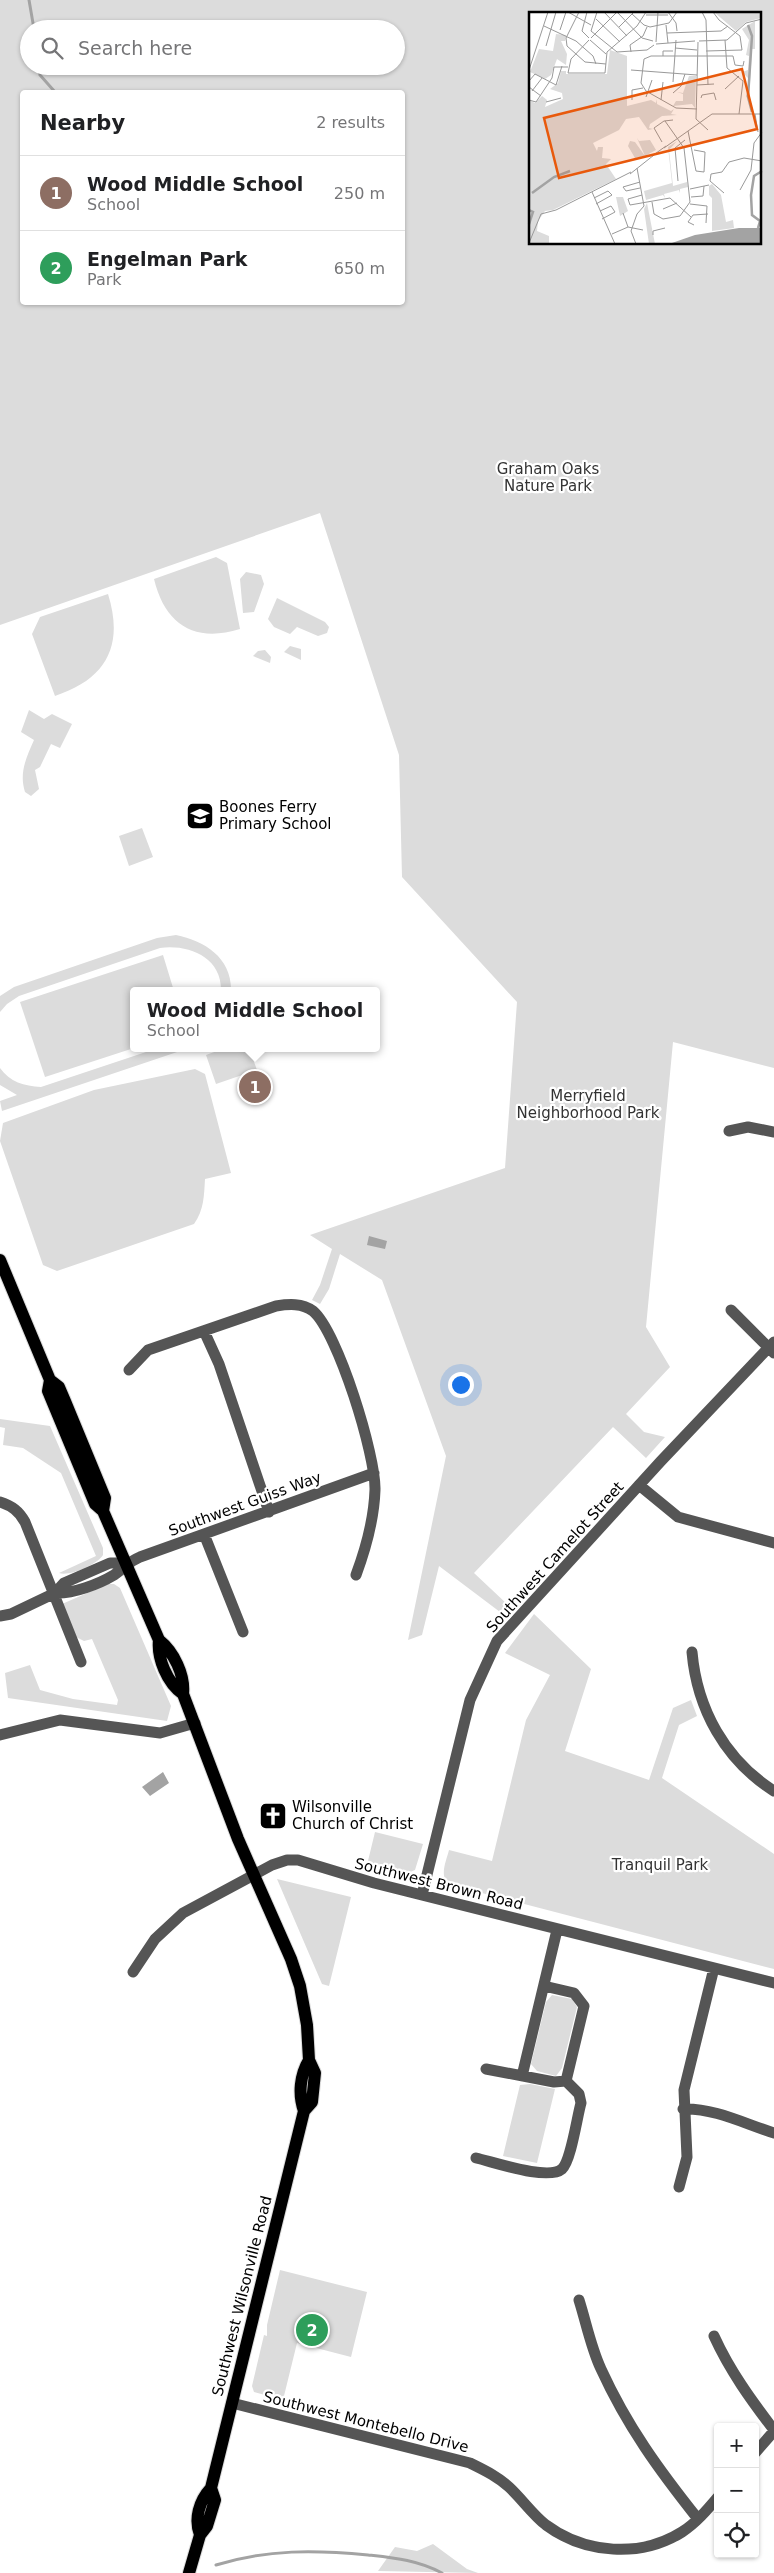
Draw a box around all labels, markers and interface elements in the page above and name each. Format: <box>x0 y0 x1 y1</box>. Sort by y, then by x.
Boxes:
inset map <box>529 12 762 245</box>
search box <box>20 20 405 75</box>
icon: search <box>38 34 66 62</box>
text: Search here <box>78 37 192 59</box>
text: Nearby <box>40 111 125 135</box>
text: 2 results <box>316 113 385 132</box>
text: Wood Middle School <box>87 173 303 195</box>
text: 1 <box>50 184 62 203</box>
text: 250 m <box>334 184 385 203</box>
text: School <box>87 195 140 214</box>
text: Engelman Park <box>87 248 248 270</box>
text: 2 <box>50 259 62 278</box>
text: 650 m <box>334 259 385 278</box>
text: Park <box>87 270 122 289</box>
park label: Graham Oaks Nature Park <box>497 460 599 495</box>
place label: Boones Ferry Primary School <box>219 798 332 833</box>
school or university icon: Boones Ferry Primary School <box>185 801 215 831</box>
popup <box>130 987 380 1052</box>
text: Wood Middle School <box>147 999 363 1021</box>
text: School <box>147 1021 200 1040</box>
pin: 1 <box>239 1068 271 1106</box>
park label: Merryfield Neighborhood Park <box>517 1087 660 1122</box>
your location <box>448 1372 474 1398</box>
street label: Southwest Guiss Way <box>166 1468 324 1540</box>
street label: Southwest Camelot Street <box>483 1478 628 1636</box>
place label: Wilsonville Church of Christ <box>292 1798 413 1833</box>
church icon: Wilsonville Church of Christ <box>258 1801 288 1831</box>
street label: Southwest Brown Road <box>353 1854 525 1914</box>
park label: Tranquil Park <box>611 1856 708 1874</box>
street label: Southwest Wilsonville Road <box>208 2194 276 2398</box>
pin: 2 <box>296 2311 328 2349</box>
street label: Southwest Montebello Drive <box>261 2388 471 2456</box>
map controls <box>714 2423 759 2558</box>
button: + <box>714 2423 759 2468</box>
button: − <box>714 2468 759 2513</box>
button: locate <box>714 2513 759 2558</box>

